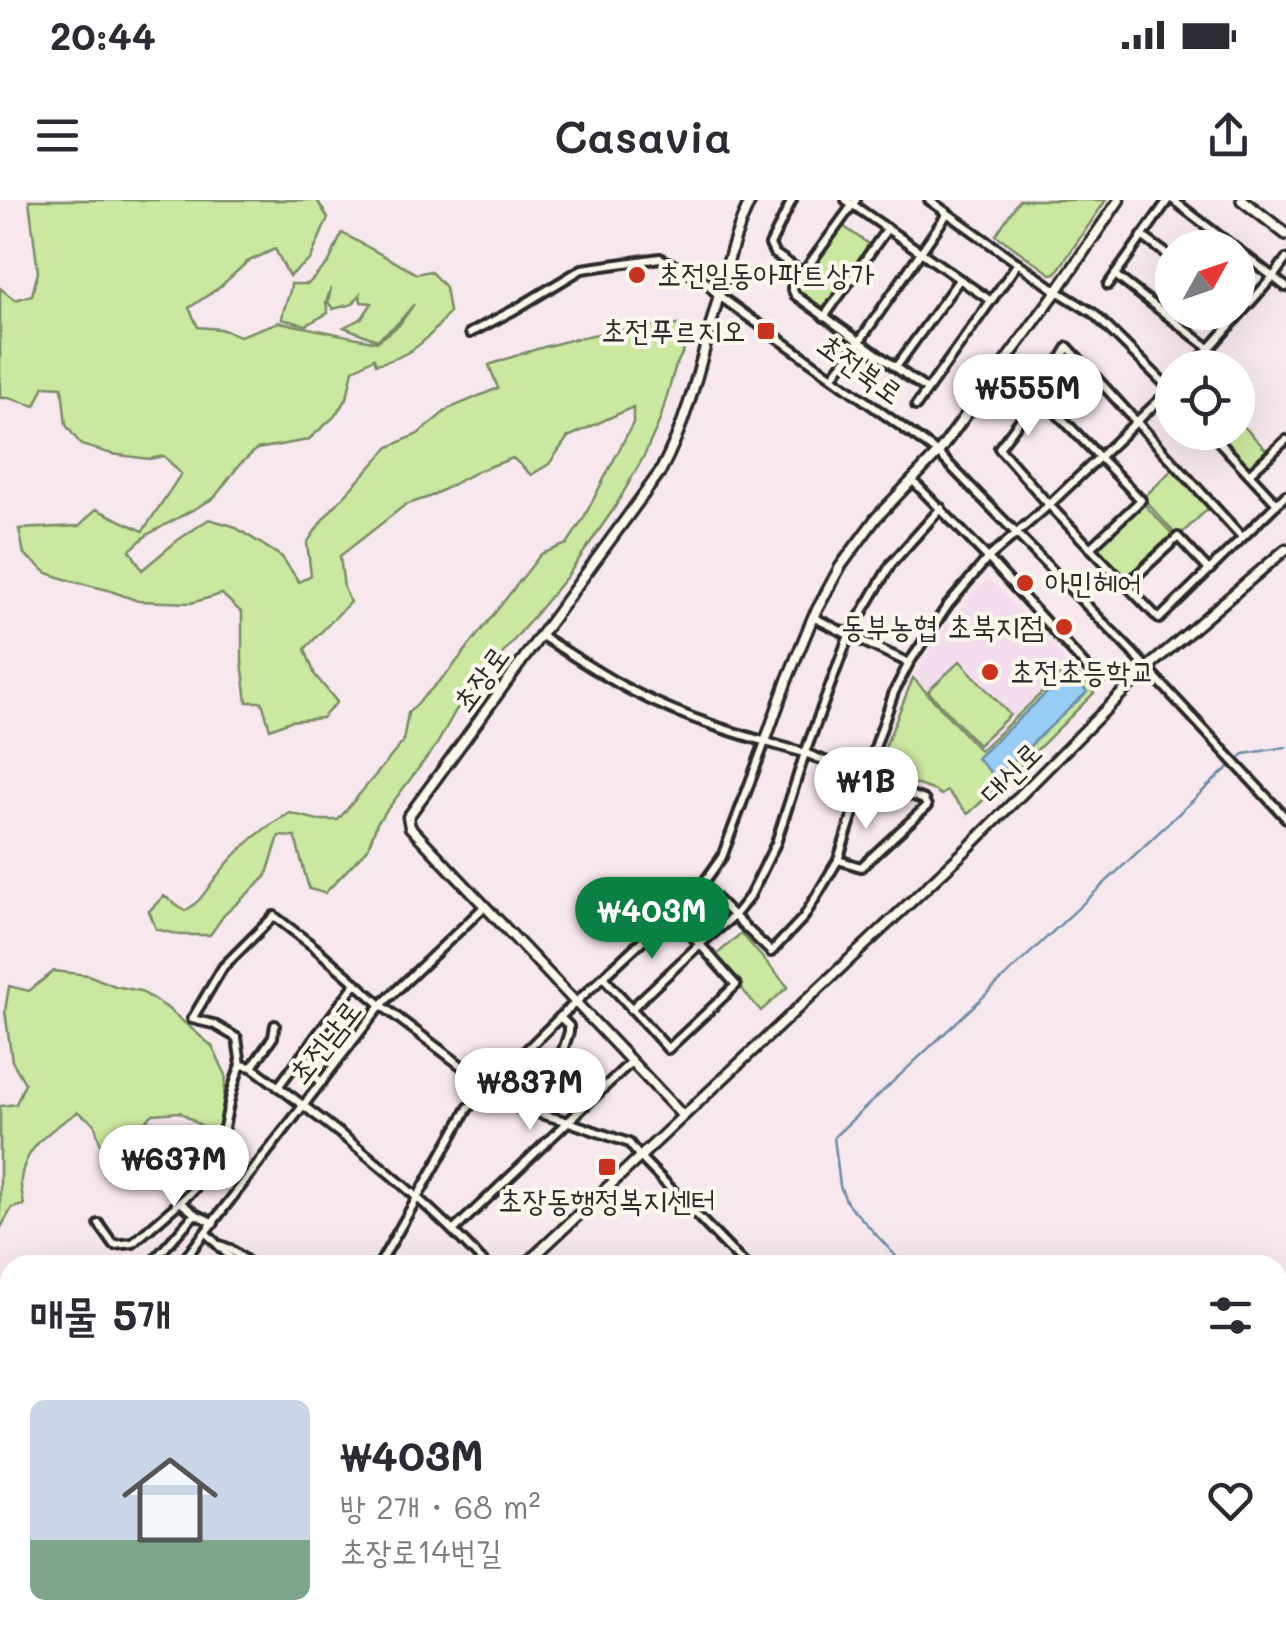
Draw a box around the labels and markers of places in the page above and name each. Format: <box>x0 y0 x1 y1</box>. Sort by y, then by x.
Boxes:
place label: 초전일동아파트상가 <box>657 253 874 293</box>
marker: 초전일동아파트상가 <box>626 264 648 286</box>
place label: 초전푸르지오 <box>601 309 746 349</box>
marker: 초전푸르지오 <box>755 320 777 342</box>
pin: ₩555M <box>958 354 1098 439</box>
place label: 아민헤어 <box>1045 561 1142 601</box>
marker: 아민헤어 <box>1014 572 1036 594</box>
place label: 동부농협 초북지점 <box>841 605 1044 645</box>
marker: 동부농협 초북지점 <box>1053 616 1075 638</box>
place label: 초전초등학교 <box>1010 650 1155 690</box>
marker: 초전초등학교 <box>979 661 1001 683</box>
pin: ₩1B <box>818 747 914 832</box>
pin: ₩403M <box>582 877 722 962</box>
pin: ₩837M <box>460 1048 600 1133</box>
pin: ₩637M <box>104 1125 244 1210</box>
marker: 초장동행정복지센터 <box>596 1156 618 1178</box>
place label: 초장동행정복지센터 <box>498 1179 716 1219</box>

